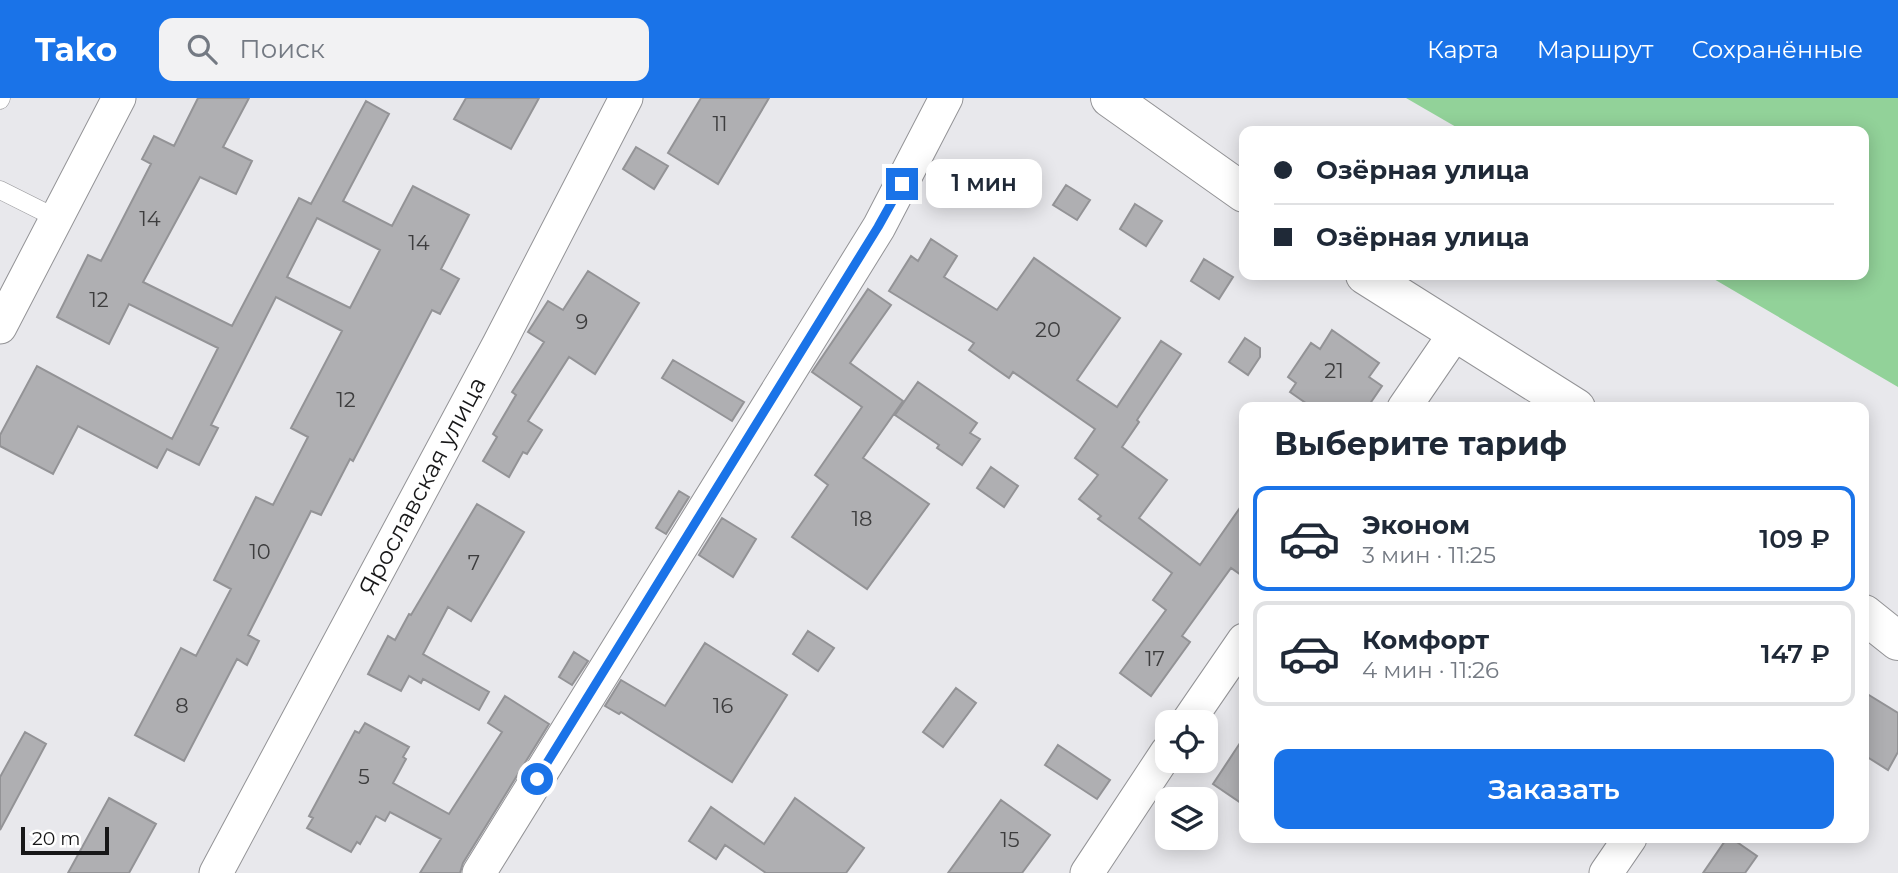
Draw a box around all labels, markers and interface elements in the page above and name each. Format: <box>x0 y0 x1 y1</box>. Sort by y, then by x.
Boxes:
search box <box>159 18 649 81</box>
text: Tako <box>35 29 117 69</box>
icon: search <box>183 30 221 68</box>
text: Поиск <box>239 33 325 65</box>
text: Карта <box>1427 35 1499 64</box>
text: Маршрут <box>1537 35 1653 64</box>
text: Сохранённые <box>1691 35 1863 64</box>
house number: 11 <box>712 111 728 136</box>
text: Озёрная улица <box>1316 154 1529 186</box>
callout: 1 мин <box>926 160 1042 208</box>
route end <box>886 168 918 200</box>
text: 1 мин <box>951 169 1017 197</box>
house number: 14 <box>139 206 161 231</box>
text: Озёрная улица <box>1316 221 1529 253</box>
house number: 14 <box>408 230 430 255</box>
house number: 12 <box>89 287 109 312</box>
house number: 9 <box>576 309 588 334</box>
house number: 20 <box>1035 317 1061 342</box>
house number: 21 <box>1324 358 1344 383</box>
street label: Ярославская улица <box>352 372 492 600</box>
house number: 12 <box>336 387 356 412</box>
text: Выберите тариф <box>1274 424 1567 463</box>
house number: 18 <box>852 506 872 531</box>
icon: car <box>1278 507 1341 570</box>
text: Эконом <box>1362 509 1470 541</box>
text: 109 ₽ <box>1759 523 1830 555</box>
house number: 10 <box>249 539 271 564</box>
text: 3 мин · 11:25 <box>1362 541 1496 569</box>
house number: 7 <box>468 550 480 575</box>
icon: car <box>1278 622 1341 685</box>
text: Комфорт <box>1362 624 1489 656</box>
text: 147 ₽ <box>1761 638 1830 670</box>
house number: 17 <box>1145 646 1165 671</box>
text: 4 мин · 11:26 <box>1362 656 1499 684</box>
house number: 8 <box>175 693 189 718</box>
house number: 16 <box>713 693 733 718</box>
map controls <box>1155 710 1218 850</box>
button: locate <box>1155 710 1218 773</box>
button: Заказать <box>1274 749 1834 829</box>
route start <box>521 763 553 795</box>
house number: 5 <box>358 764 370 789</box>
button: layers <box>1155 787 1218 850</box>
scale bar <box>21 824 108 856</box>
text: 20 m <box>32 827 80 850</box>
house number: 15 <box>1000 827 1020 852</box>

